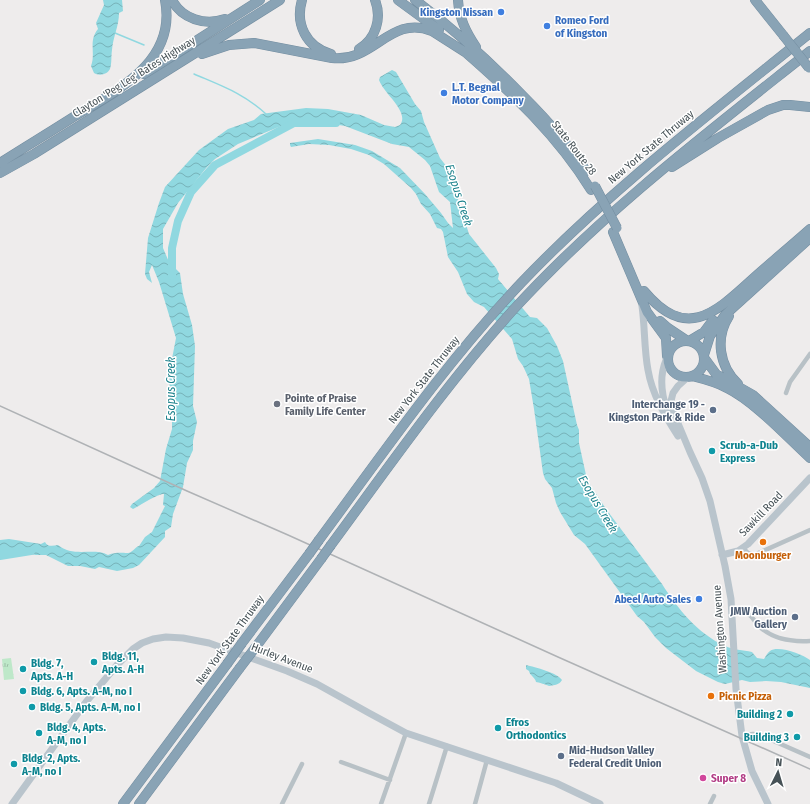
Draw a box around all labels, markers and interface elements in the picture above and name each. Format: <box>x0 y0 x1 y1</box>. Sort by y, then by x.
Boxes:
place label: Kingston Nissan <box>420 6 493 19</box>
marker: Kingston Nissan <box>496 7 506 17</box>
place label: Romeo Ford of Kingston <box>555 14 609 40</box>
marker: Romeo Ford of Kingston <box>542 21 552 31</box>
street label: Clayton 'Peg Leg' Bates Highway <box>70 34 198 120</box>
place label: L.T. Begnal Motor Company <box>452 81 525 107</box>
marker: L.T. Begnal Motor Company <box>439 88 449 98</box>
street label: New York State Thruway <box>606 107 696 187</box>
street label: State Route 28 <box>549 118 599 178</box>
water label: Esopus Creek <box>442 162 476 228</box>
street label: New York State Thruway <box>386 334 462 426</box>
water label: Esopus Creek <box>164 357 178 421</box>
place label: Pointe of Praise Family Life Center <box>285 392 367 418</box>
place label: Interchange 19 - Kingston Park & Ride <box>609 398 705 424</box>
marker: Pointe of Praise Family Life Center <box>272 399 282 409</box>
marker: Interchange 19 - Kingston Park & Ride <box>708 405 718 415</box>
place label: Scrub-a-Dub Express <box>720 439 778 465</box>
marker: Scrub-a-Dub Express <box>707 446 717 456</box>
water label: Esopus Creek <box>575 473 621 535</box>
street label: Sawkill Road <box>736 489 786 539</box>
marker: Moonburger <box>758 537 768 547</box>
place label: Moonburger <box>735 549 792 562</box>
street label: Washington Avenue <box>710 585 730 673</box>
street label: New York State Thruway <box>193 593 267 687</box>
place label: Abeel Auto Sales <box>614 593 691 606</box>
marker: Abeel Auto Sales <box>694 594 704 604</box>
place label: JMW Auction Gallery <box>729 605 788 631</box>
marker: JMW Auction Gallery <box>790 612 800 622</box>
street label: Hurley Avenue <box>249 640 315 676</box>
place label: Bldg. 11, Apts. A-H <box>101 650 144 676</box>
place label: Bldg. 7, Apts. A-H <box>30 657 73 683</box>
marker: Bldg. 11, Apts. A-H <box>89 657 99 667</box>
marker: Bldg. 7, Apts. A-H <box>18 664 28 674</box>
place label: Bldg. 6, Apts. A-M, no I <box>31 685 132 698</box>
marker: Bldg. 6, Apts. A-M, no I <box>18 686 28 696</box>
place label: Picnic Pizza <box>719 690 772 703</box>
marker: Picnic Pizza <box>706 691 716 701</box>
place label: Bldg. 5, Apts. A-M, no I <box>40 701 141 714</box>
marker: Bldg. 5, Apts. A-M, no I <box>27 702 37 712</box>
place label: Building 2 <box>737 708 782 721</box>
marker: Building 2 <box>785 709 795 719</box>
place label: Efros Orthodontics <box>506 716 567 742</box>
place label: Bldg. 4, Apts. A-M, no I <box>46 721 106 747</box>
marker: Efros Orthodontics <box>493 723 503 733</box>
marker: Bldg. 4, Apts. A-M, no I <box>34 728 44 738</box>
place label: Building 3 <box>744 731 789 744</box>
marker: Building 3 <box>792 732 802 742</box>
place label: Mid-Hudson Valley Federal Credit Union <box>569 744 662 770</box>
marker: Mid-Hudson Valley Federal Credit Union <box>556 751 566 761</box>
place label: Bldg. 2, Apts. A-M, no I <box>21 752 81 778</box>
north arrow <box>758 752 798 792</box>
text: N <box>775 756 783 769</box>
marker: Bldg. 2, Apts. A-M, no I <box>9 759 19 769</box>
place label: Super 8 <box>711 772 746 785</box>
marker: Super 8 <box>698 773 708 783</box>

